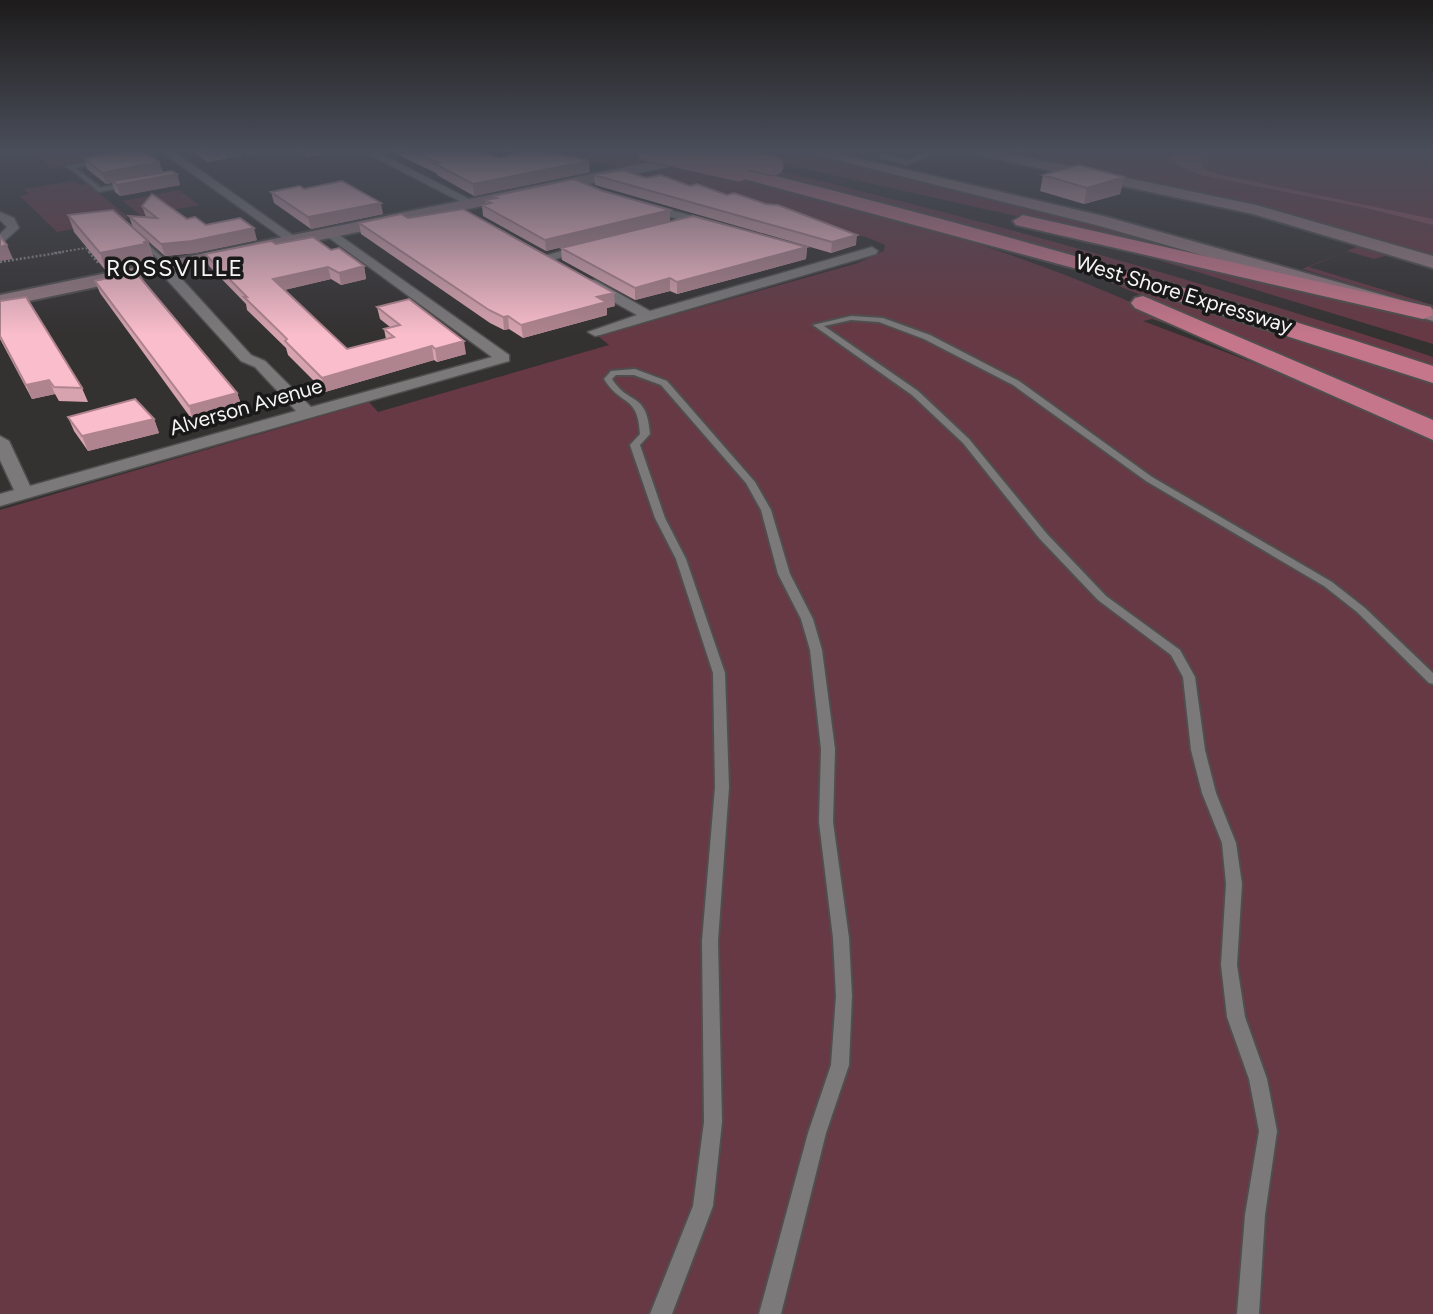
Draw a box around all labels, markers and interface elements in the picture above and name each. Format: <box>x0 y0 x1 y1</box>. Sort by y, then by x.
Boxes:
street label: West Shore Expressway <box>1073 249 1295 338</box>
district label: ROSSVILLE <box>106 254 244 282</box>
street label: Alverson Avenue <box>166 373 325 440</box>

